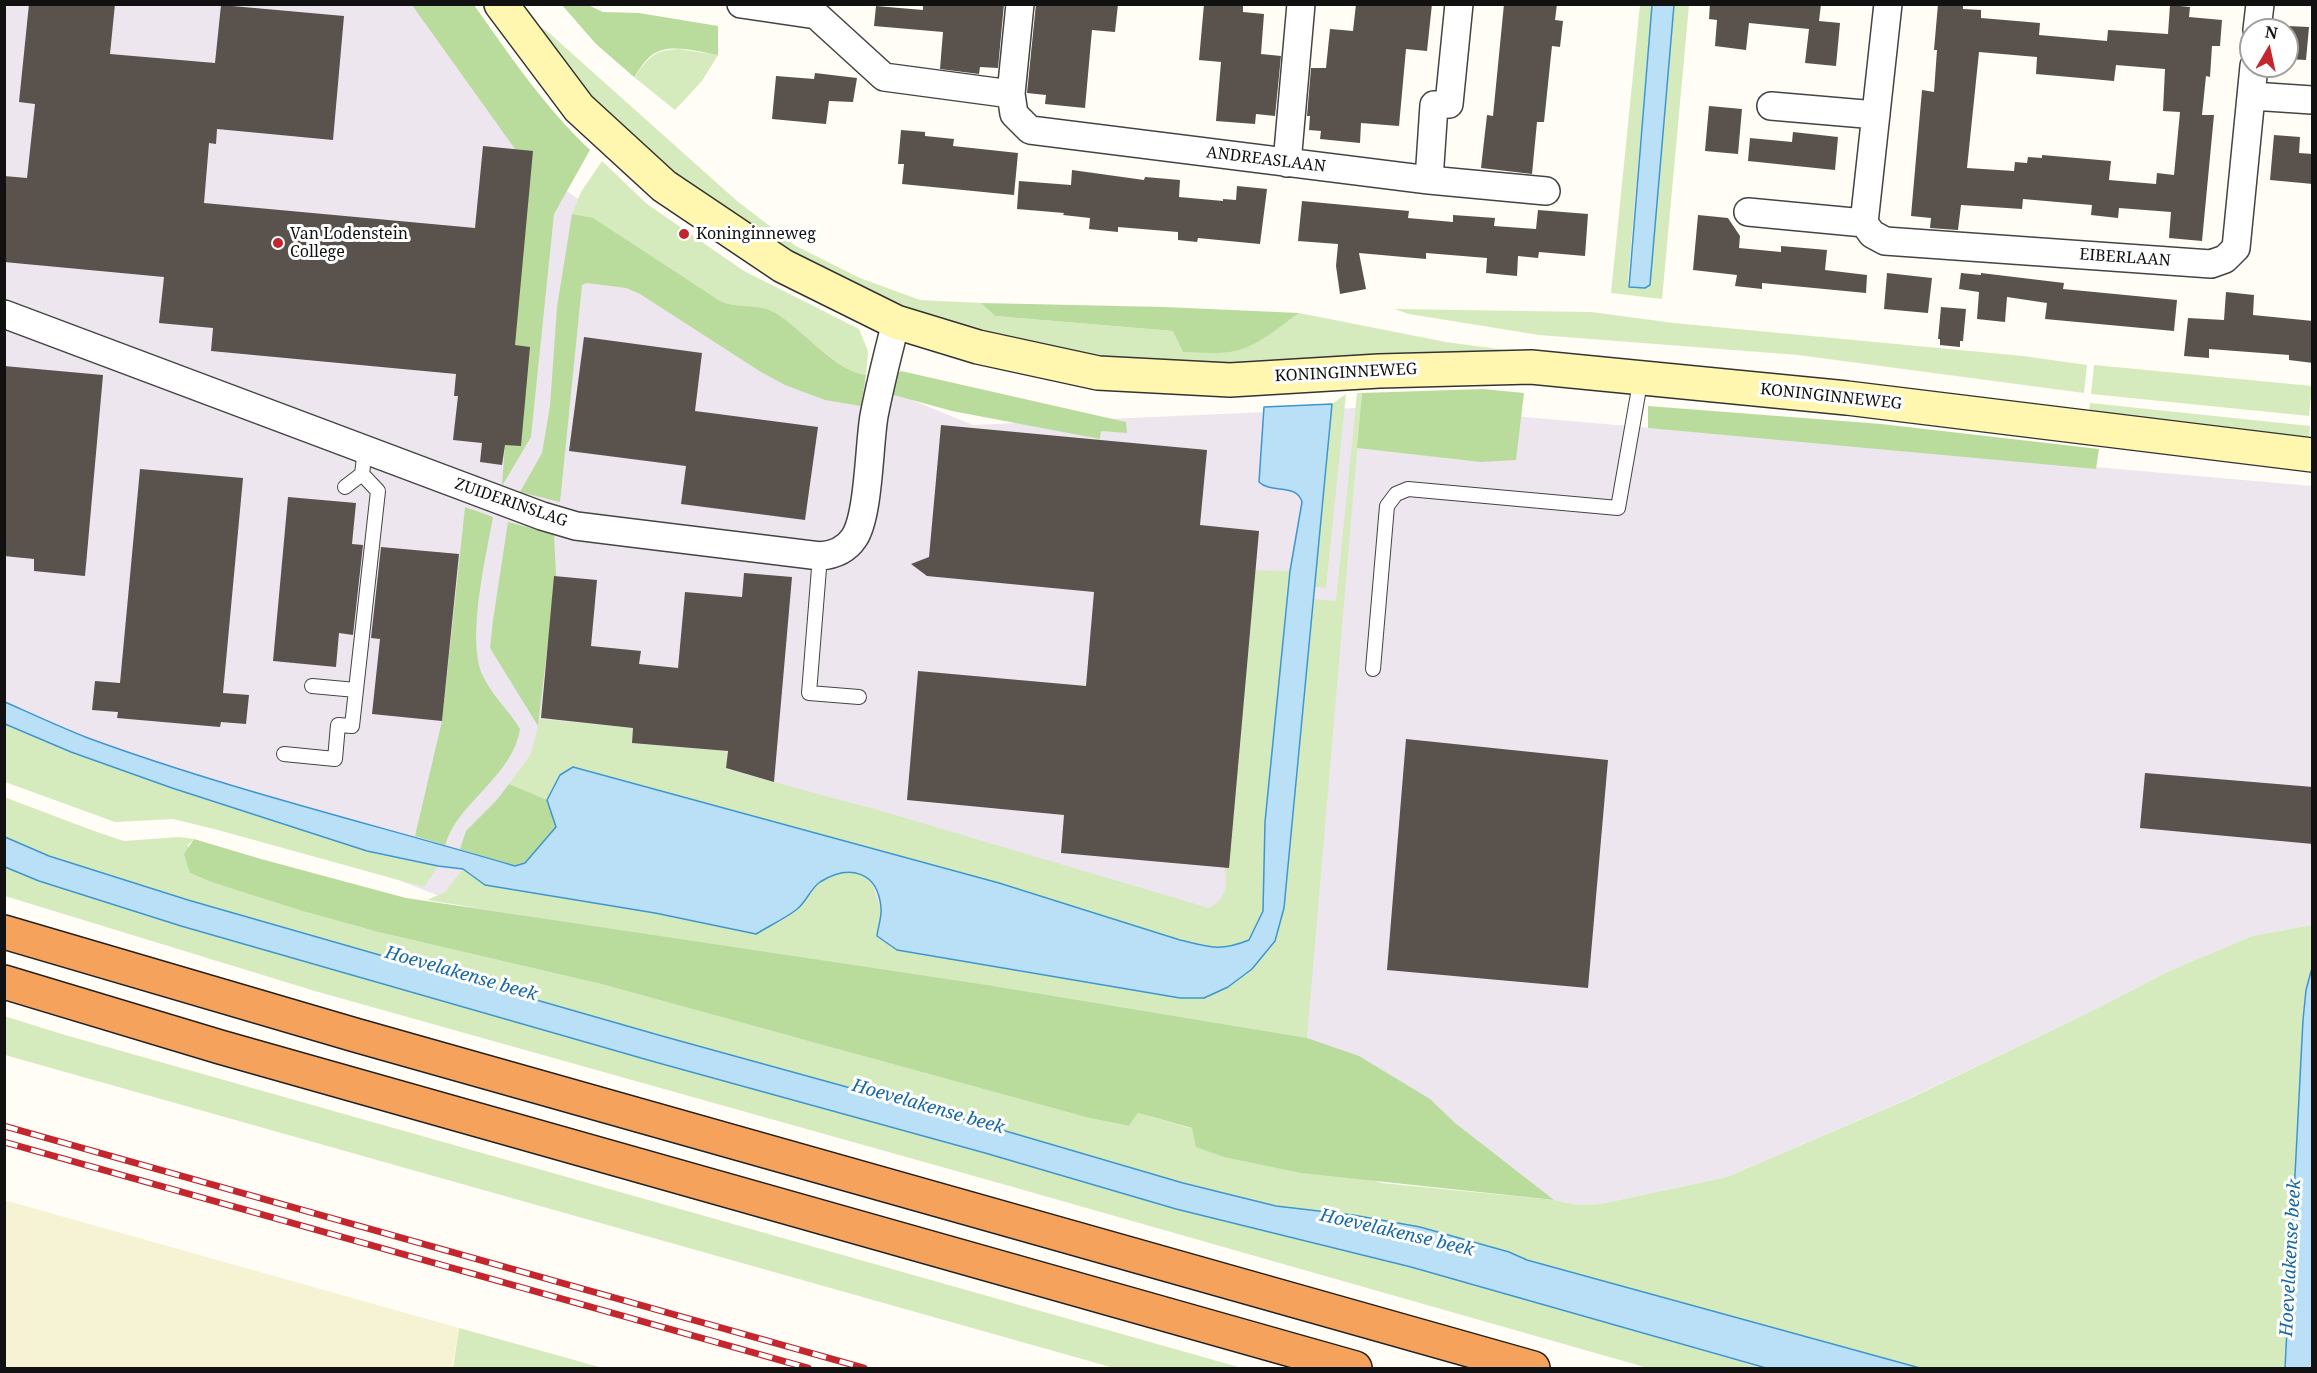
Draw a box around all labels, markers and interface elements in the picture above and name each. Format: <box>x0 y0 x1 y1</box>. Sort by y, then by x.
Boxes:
north arrow <box>2239 18 2299 78</box>
text: N <box>2264 20 2279 44</box>
street label: ANDREASLAAN <box>1205 143 1327 177</box>
place label: Van Lodenstein College <box>290 224 408 262</box>
place label: Koninginneweg <box>696 224 816 244</box>
marker: Koninginneweg <box>677 227 691 241</box>
marker: Van Lodenstein College <box>271 236 285 250</box>
street label: EIBERLAAN <box>2079 245 2171 271</box>
street label: KONINGINNEWEG <box>1274 360 1418 386</box>
street label: KONINGINNEWEG <box>1759 380 1903 414</box>
street label: ZUIDERINSLAG <box>452 475 570 531</box>
water label: Hoevelakense beek <box>382 942 540 1006</box>
water label: Hoevelakense beek <box>849 1075 1007 1139</box>
water label: Hoevelakense beek <box>2276 1179 2306 1337</box>
water label: Hoevelakense beek <box>1318 1205 1476 1261</box>

